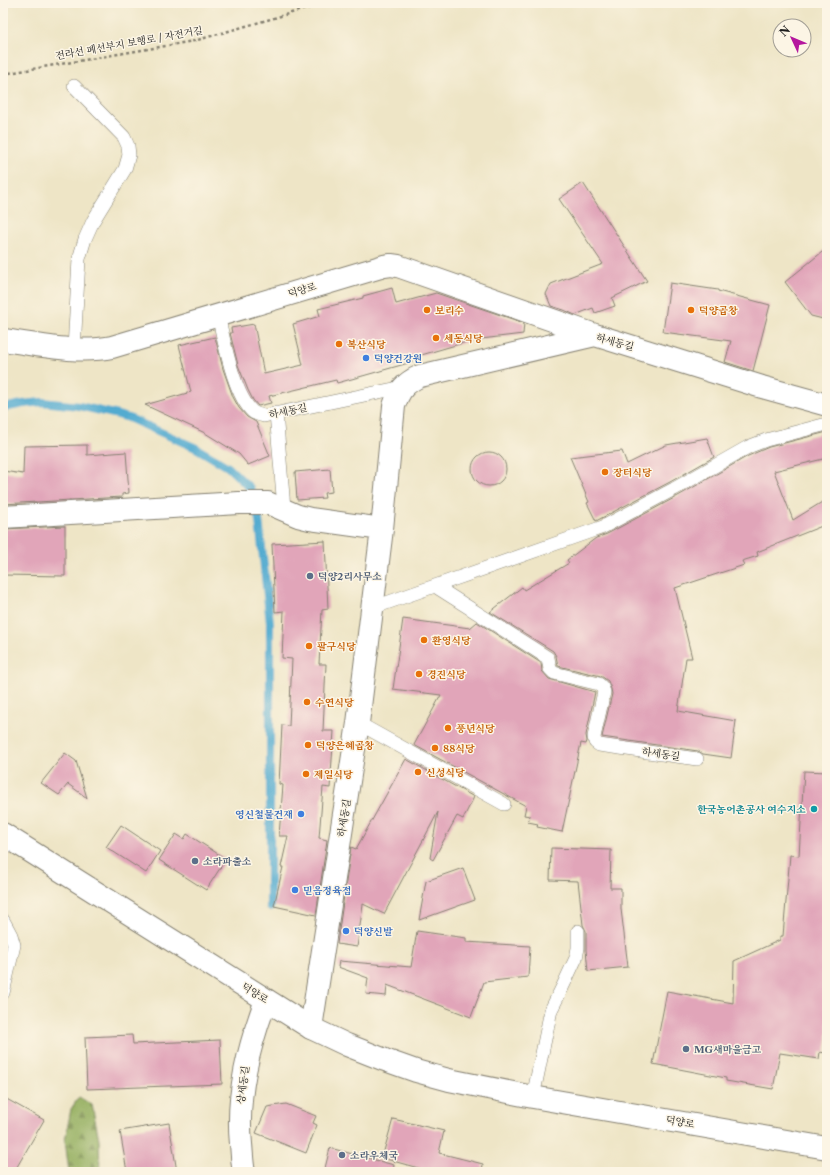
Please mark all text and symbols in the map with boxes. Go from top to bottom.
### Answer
north arrow [772,18,812,58]
text: N [776,22,793,39]
street label: 전라선 폐선부지 보행로 / 자전거길 [54,24,204,62]
street label: 덕양로 [286,279,318,300]
place label: 보리수 [435,304,464,317]
place label: 덕양곱창 [699,304,738,317]
marker: 보리수 [422,305,432,315]
marker: 덕양곱창 [686,305,696,315]
street label: 하세동길 [595,331,635,353]
place label: 세동식당 [444,332,483,345]
marker: 세동식당 [431,333,441,343]
place label: 복산식당 [347,338,386,351]
marker: 복산식당 [334,339,344,349]
place label: 덕양건강원 [374,352,422,365]
marker: 덕양건강원 [361,353,371,363]
street label: 하세동길 [268,401,308,421]
place label: 장터식당 [613,466,652,479]
marker: 장터식당 [600,467,610,477]
place label: 덕양2리사무소 [318,570,382,583]
marker: 덕양2리사무소 [305,571,315,581]
place label: 환영식당 [431,634,471,647]
marker: 환영식당 [419,635,429,645]
place label: 팔구식당 [317,640,356,653]
marker: 팔구식당 [304,641,314,651]
place label: 경진식당 [427,668,466,681]
marker: 경진식당 [414,669,424,679]
place label: 수연식당 [314,696,354,709]
marker: 수연식당 [302,697,312,707]
place label: 풍년식당 [456,722,495,735]
marker: 풍년식당 [443,723,453,733]
place label: 덕양은혜곱창 [316,739,374,752]
marker: 덕양은혜곱창 [303,740,313,750]
place label: 88식당 [443,742,475,755]
marker: 88식당 [430,743,440,753]
street label: 하세동길 [641,745,681,763]
place label: 신성식당 [426,766,465,779]
marker: 신성식당 [413,767,423,777]
place label: 제일식당 [314,768,353,781]
marker: 제일식당 [301,769,311,779]
street label: 하세동길 [335,798,353,838]
place label: 한국농어촌공사 여수지소 [697,803,806,816]
marker: 한국농어촌공사 여수지소 [809,804,819,814]
place label: 영신철물건재 [235,808,293,821]
marker: 영신철물건재 [296,809,306,819]
place label: 소라파출소 [202,855,252,868]
marker: 소라파출소 [190,856,200,866]
place label: 믿음정육점 [303,884,351,897]
marker: 믿음정육점 [290,885,300,895]
place label: 덕양신발 [354,925,393,938]
marker: 덕양신발 [341,926,351,936]
street label: 덕양로 [239,980,271,1006]
place label: MG새마을금고 [694,1043,762,1056]
marker: MG새마을금고 [681,1044,691,1054]
street label: 상세동길 [234,1065,252,1105]
street label: 덕양로 [665,1113,696,1131]
place label: 소라우체국 [349,1149,399,1162]
marker: 소라우체국 [337,1150,347,1160]

